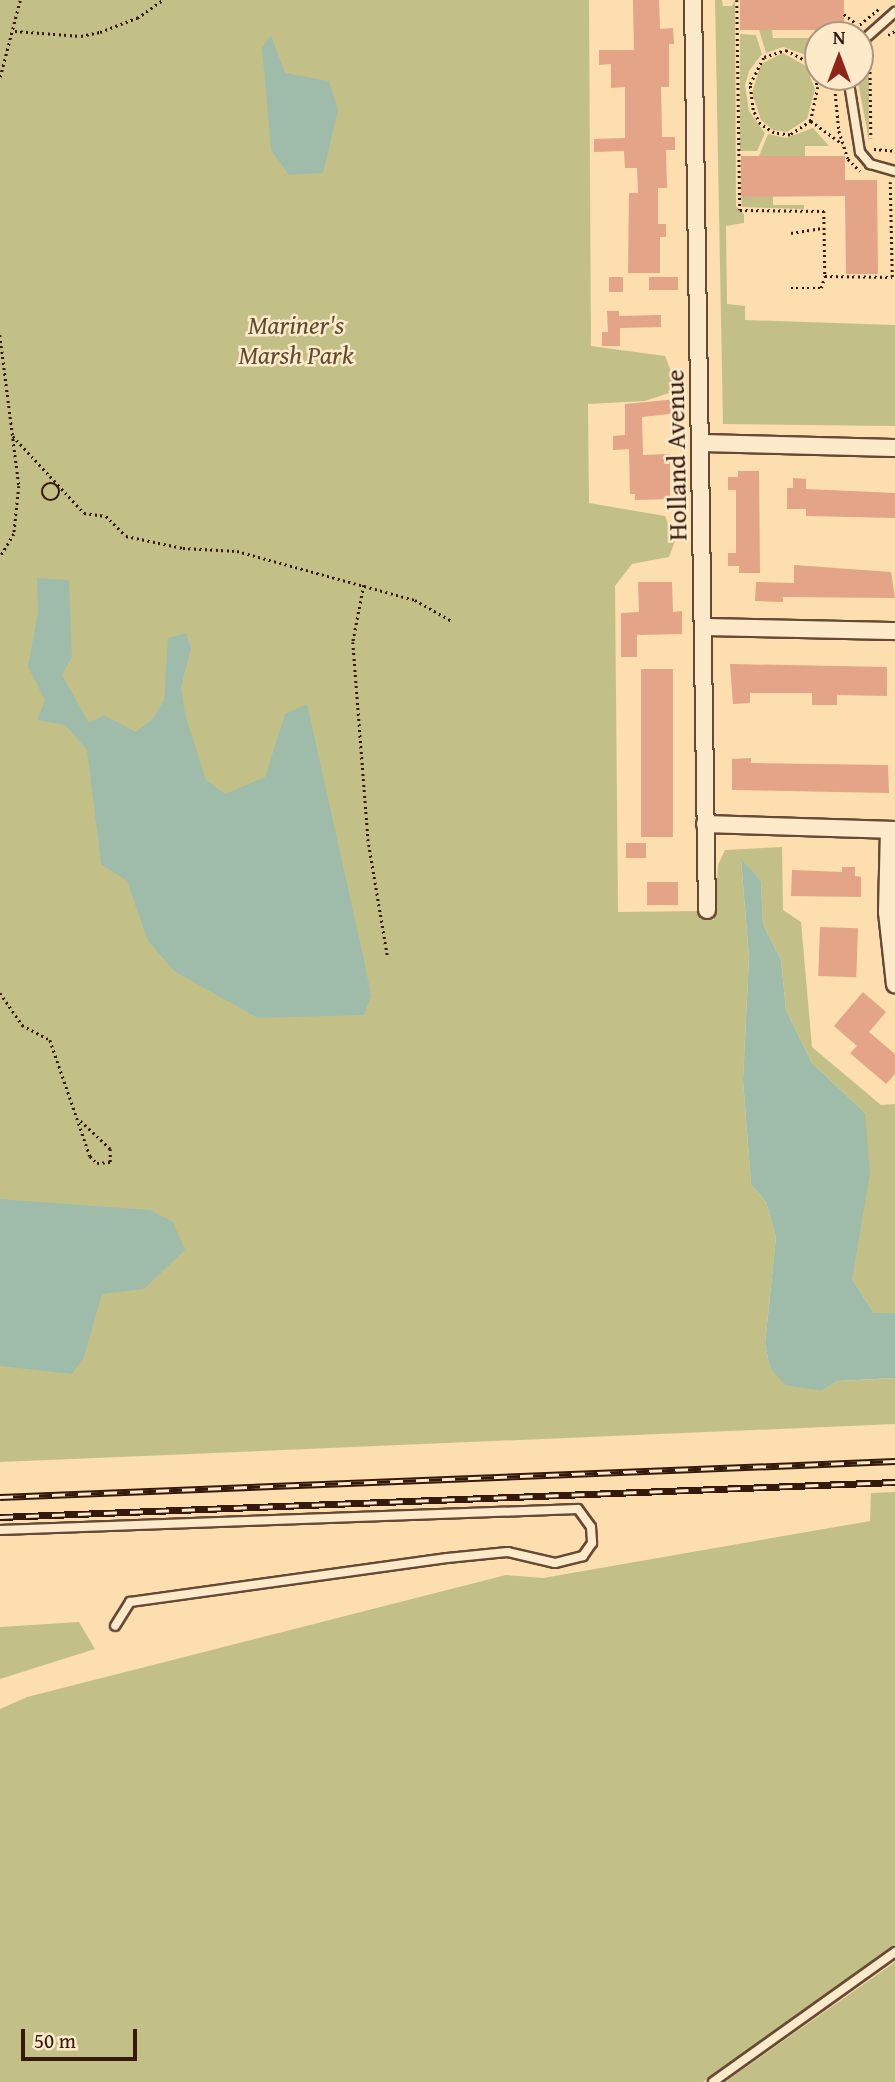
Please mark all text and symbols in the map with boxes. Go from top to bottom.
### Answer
north arrow [804,21,874,91]
text: N [833,23,845,51]
park label: Mariner's Marsh Park [238,309,354,370]
street label: Holland Avenue [659,369,693,541]
scale bar [24,2016,140,2060]
text: 50 m [34,2025,76,2056]

